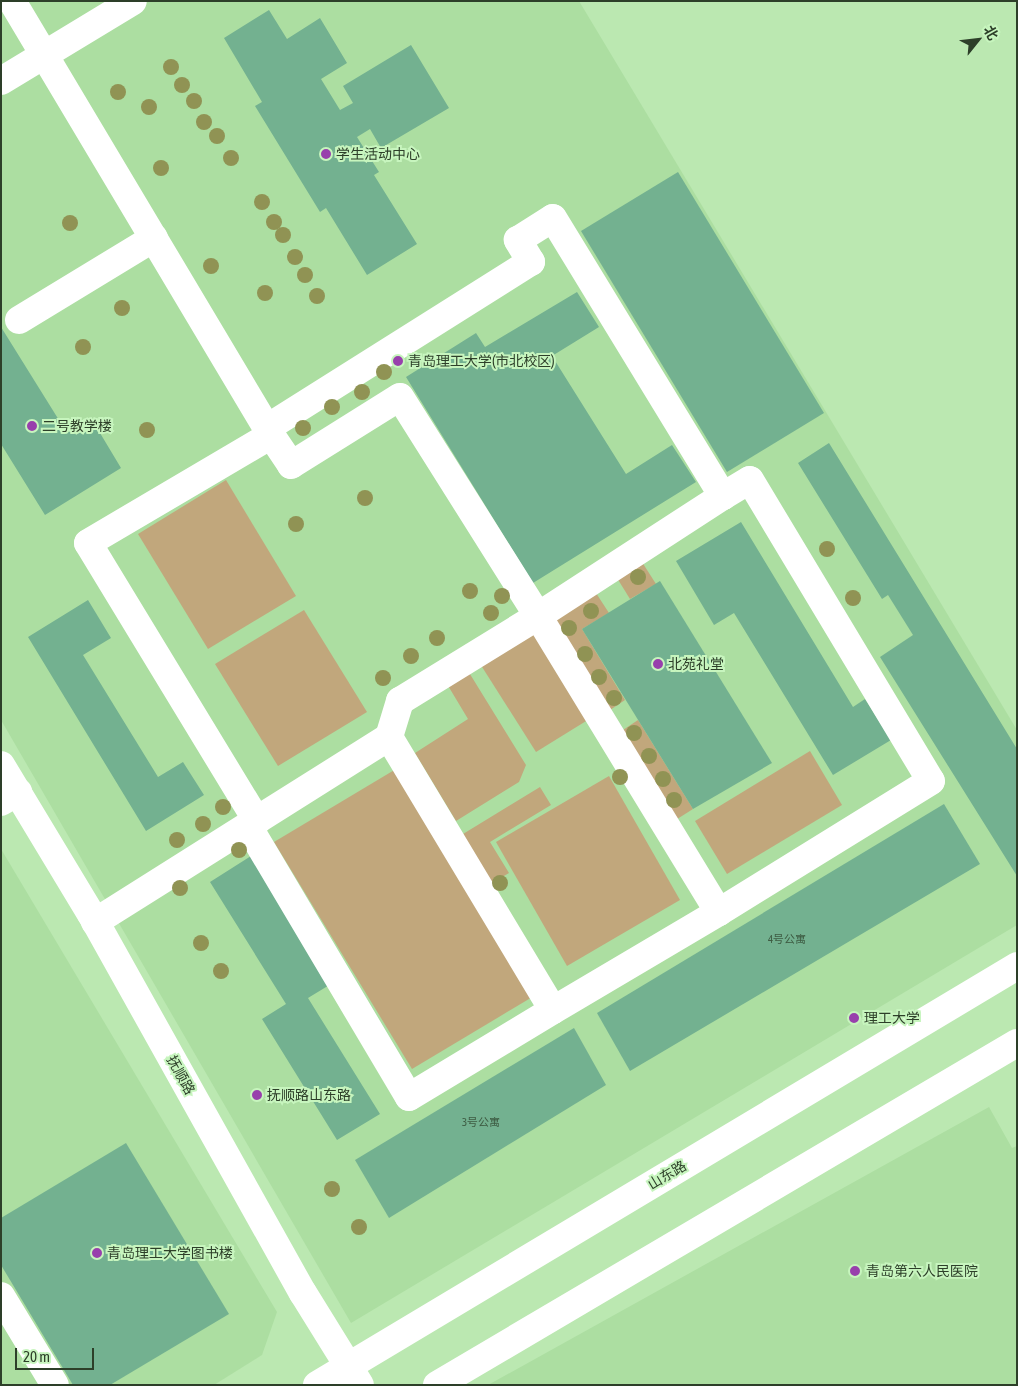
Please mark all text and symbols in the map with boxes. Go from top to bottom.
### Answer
north arrow [953,15,1003,65]
text: 北 [981,23,1002,43]
place label: 学生活动中心 [336,146,420,162]
marker: 学生活动中心 [320,148,332,160]
place label: 青岛理工大学(市北校区) [408,353,555,369]
marker: 青岛理工大学(市北校区) [392,355,404,367]
place label: 二号教学楼 [42,418,112,434]
marker: 二号教学楼 [26,420,38,432]
place label: 北苑礼堂 [668,656,724,672]
marker: 北苑礼堂 [652,658,664,670]
house number: 4号公寓 [768,932,806,946]
place label: 理工大学 [864,1010,920,1026]
marker: 理工大学 [848,1012,860,1024]
street label: 抚顺路 [163,1053,199,1097]
place label: 抚顺路山东路 [267,1087,351,1103]
marker: 抚顺路山东路 [251,1089,263,1101]
house number: 3号公寓 [462,1115,500,1129]
street label: 山东路 [645,1157,689,1193]
place label: 青岛理工大学图书楼 [107,1245,233,1261]
marker: 青岛理工大学图书楼 [91,1247,103,1259]
place label: 青岛第六人民医院 [866,1263,978,1279]
marker: 青岛第六人民医院 [848,1264,862,1278]
scale bar [18,1338,96,1370]
text: 20 m [23,1348,50,1365]

